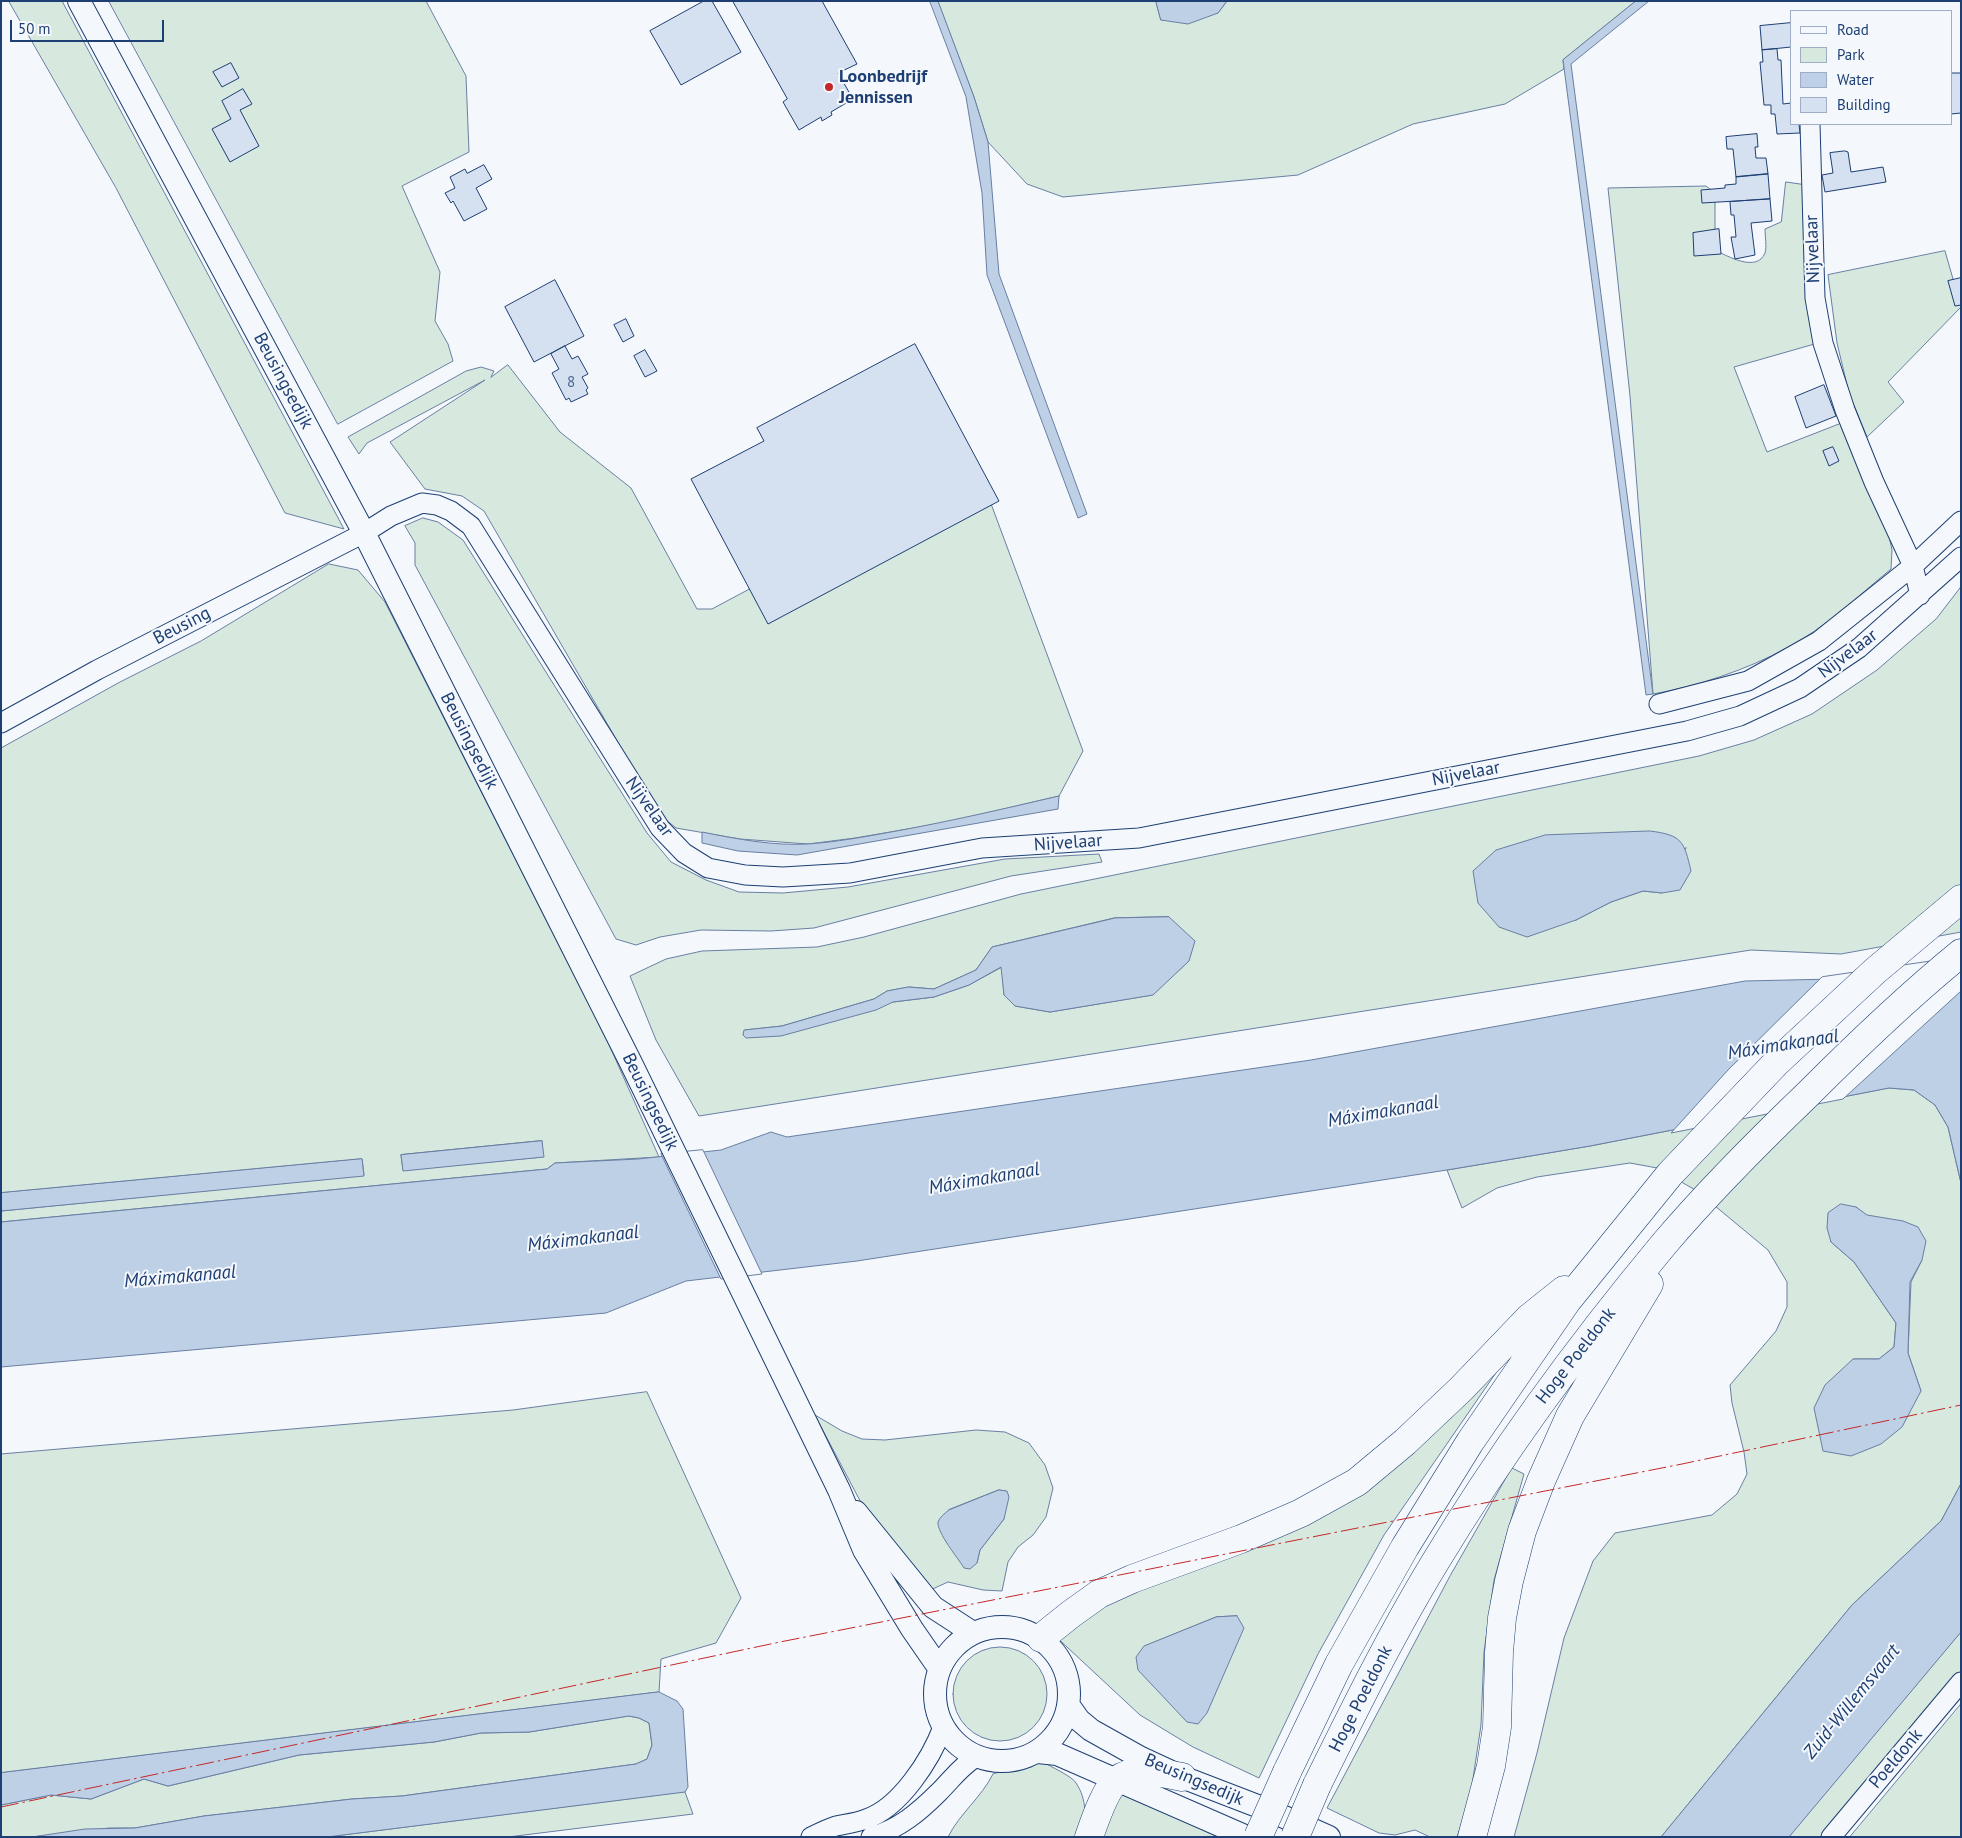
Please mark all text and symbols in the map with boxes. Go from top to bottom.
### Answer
scale bar [12,10,166,42]
legend [1790,10,1952,125]
text: 50 m [18,19,51,38]
text: Road [1837,20,1869,39]
text: Park [1837,45,1865,64]
place label: Loonbedrijf Jennissen [839,66,927,108]
text: Water [1837,70,1874,89]
marker: Loonbedrijf Jennissen [823,81,835,93]
text: Building [1837,95,1891,114]
street label: Nijvelaar [1801,214,1825,284]
street label: Beusingsedijk [249,329,317,433]
house number: 8 [567,374,575,392]
street label: Beusing [150,602,214,650]
street label: Nijvelaar [1814,625,1882,683]
street label: Beusingsedijk [435,689,503,793]
street label: Nijvelaar [1430,757,1502,791]
street label: Nijvelaar [620,773,678,841]
street label: Nijvelaar [1033,830,1103,856]
water label: Máximakanaal [1726,1025,1840,1065]
street label: Beusingsedijk [617,1050,683,1154]
water label: Máximakanaal [1326,1091,1440,1133]
water label: Máximakanaal [927,1158,1041,1200]
water label: Máximakanaal [526,1221,640,1257]
water label: Máximakanaal [123,1261,237,1293]
street label: Hoge Poeldonk [1532,1303,1620,1409]
water label: Zuid-Willemsvaart [1799,1640,1905,1764]
street label: Hoge Poeldonk [1325,1642,1397,1756]
street label: Poeldonk [1865,1725,1927,1793]
street label: Beusingsedijk [1141,1749,1247,1811]

